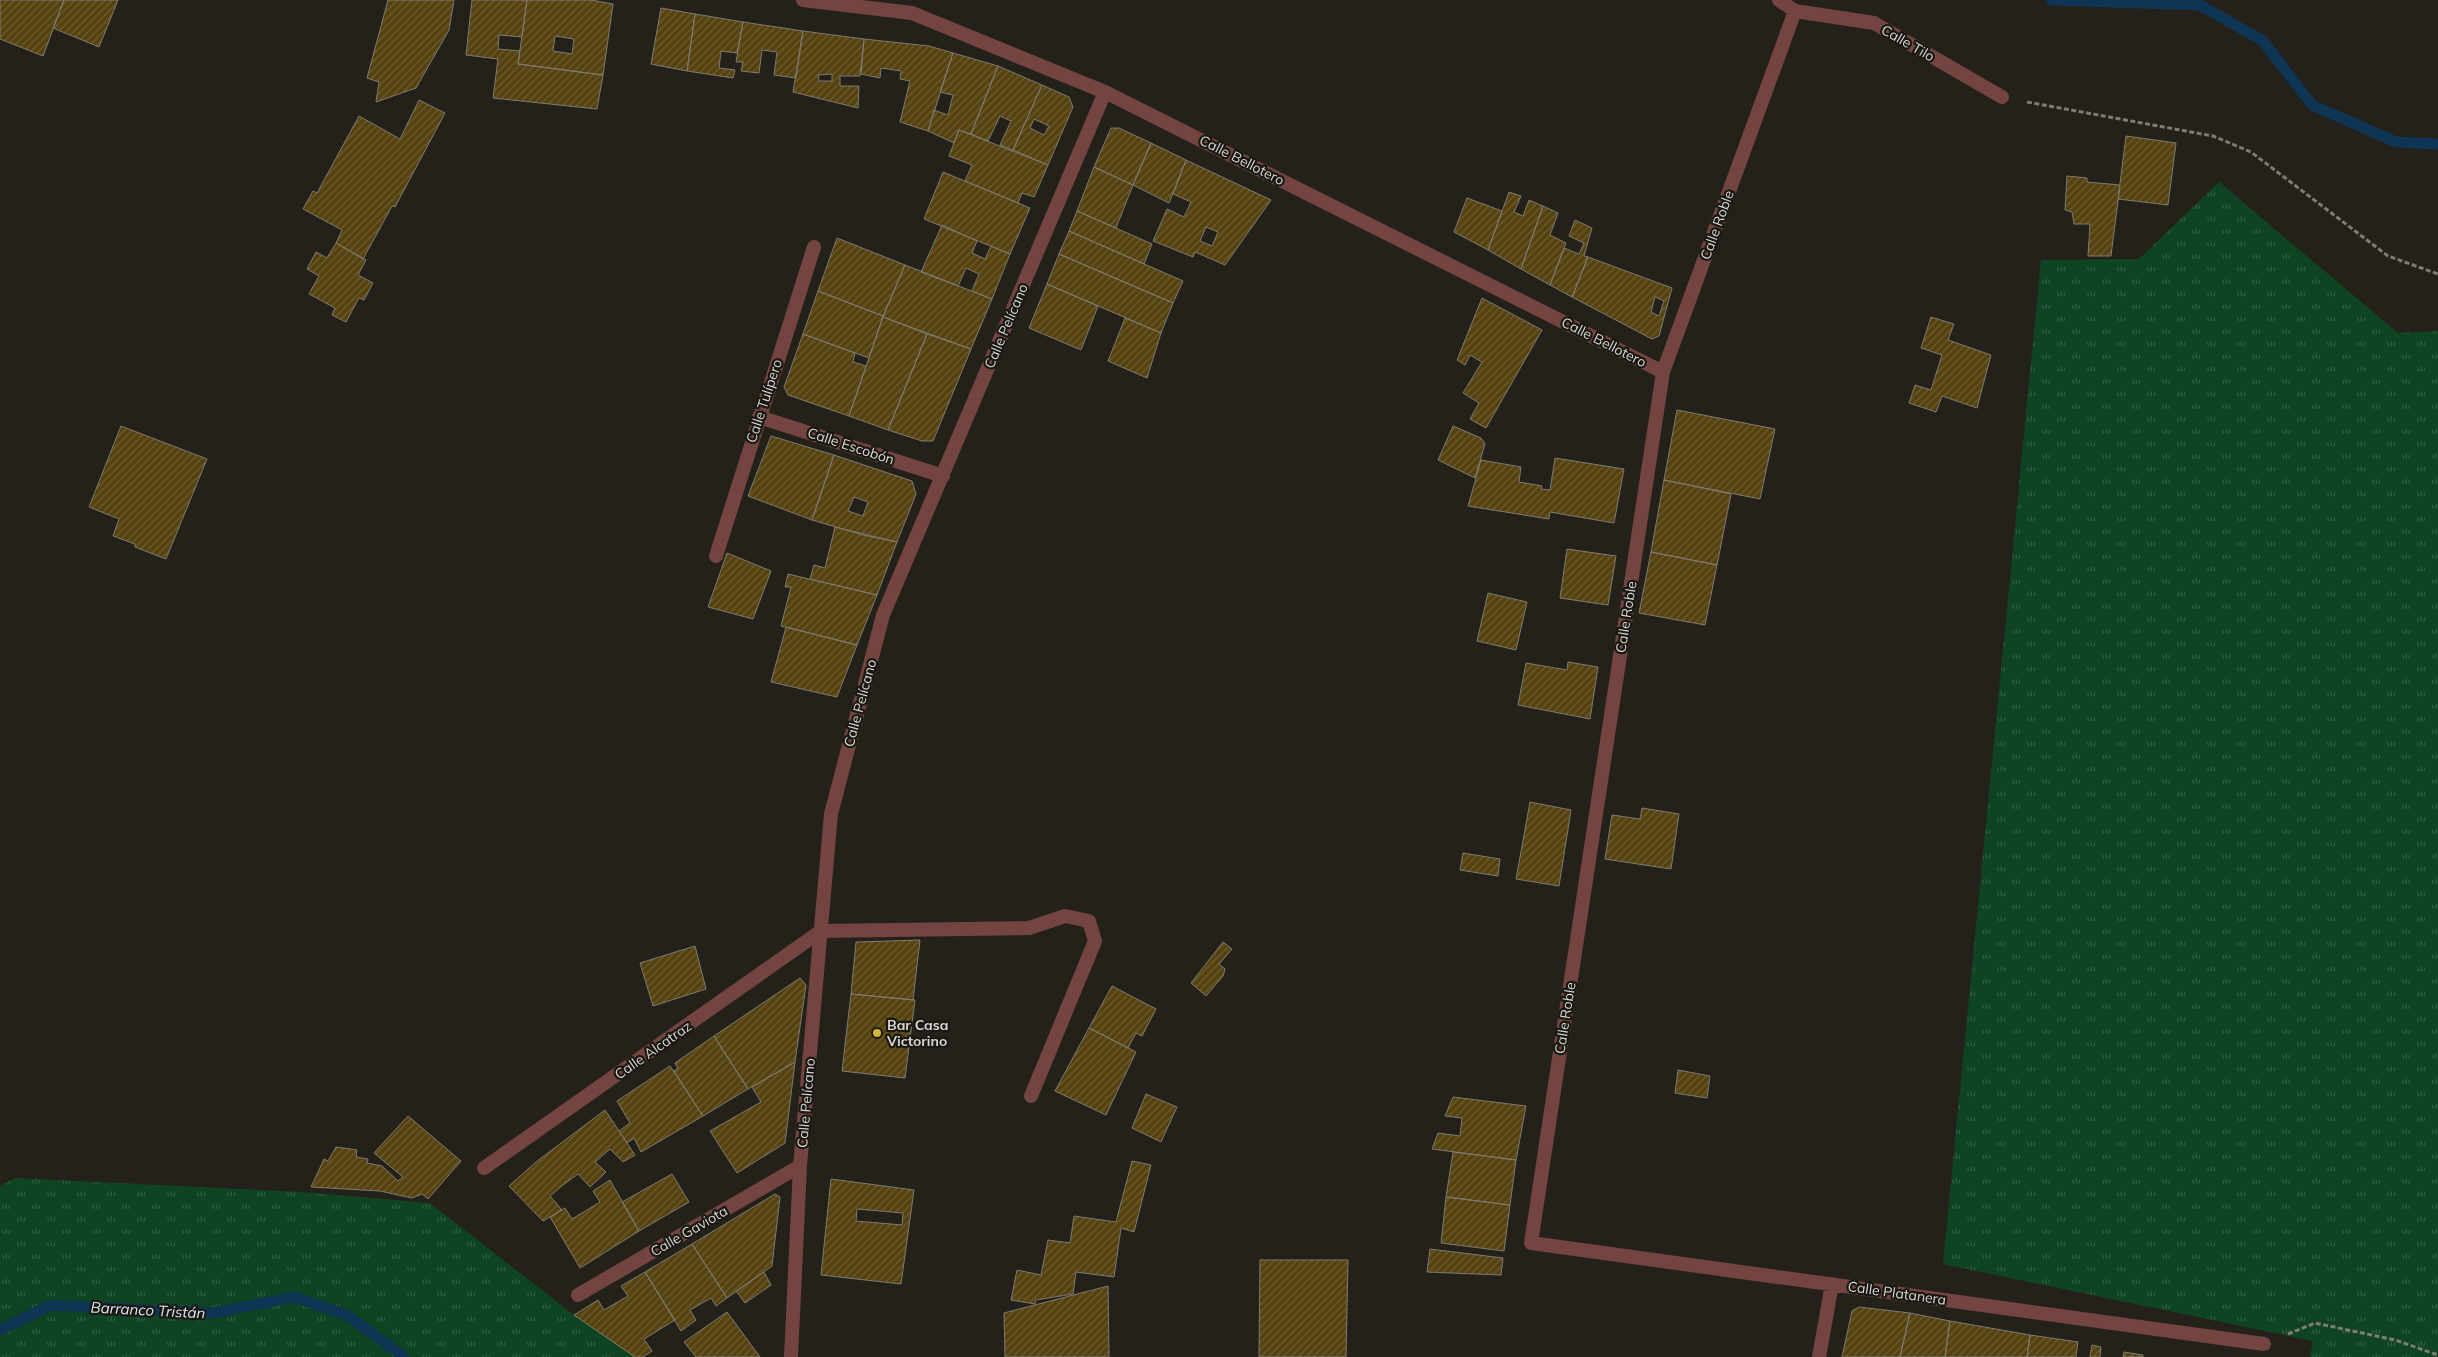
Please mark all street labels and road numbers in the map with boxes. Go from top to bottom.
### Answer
street label: Calle Tilo [1878,21,1938,65]
street label: Calle Bellotero [1197,131,1287,189]
street label: Calle Roble [1696,188,1738,262]
street label: Calle Pelícano [980,281,1032,371]
street label: Calle Bellotero [1559,313,1649,371]
street label: Calle Tulípero [742,357,786,445]
street label: Calle Escobón [805,424,897,468]
street label: Calle Roble [1611,580,1641,654]
street label: Calle Pelícano [840,657,880,749]
street label: Calle Roble [1550,981,1580,1055]
street label: Calle Alcatraz [611,1017,695,1083]
street label: Calle Pelícano [793,1057,819,1149]
street label: Calle Gaviota [647,1202,731,1260]
street label: Calle Platanera [1847,1277,1947,1309]

